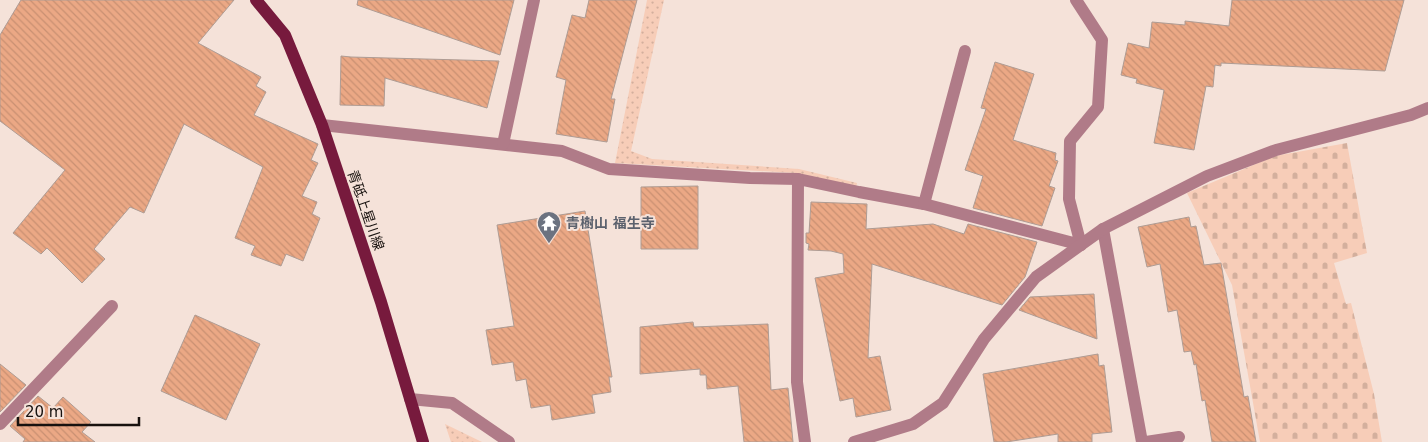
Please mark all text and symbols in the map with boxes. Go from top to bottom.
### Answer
street label: 青砥上星川線 [345,168,387,252]
temple icon: 青樹山 福生寺 [536,210,562,244]
place label: 青樹山 福生寺 [566,215,655,231]
scale bar [18,394,139,426]
text: 20 m [25,403,63,421]

